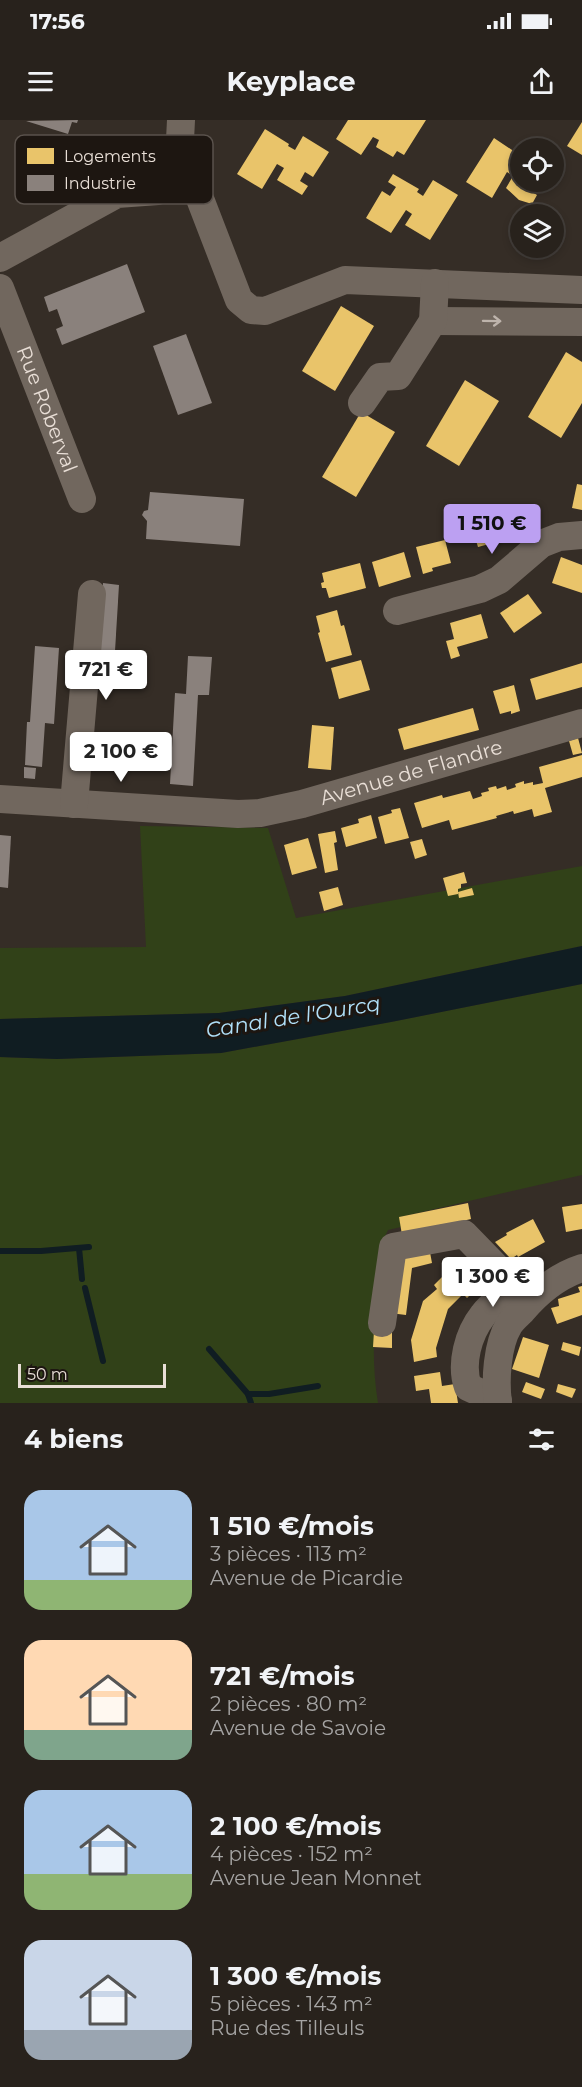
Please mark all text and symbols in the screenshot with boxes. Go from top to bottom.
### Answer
text: 17:56 [30,8,85,35]
icon: menu [24,65,57,98]
text: Keyplace [227,65,355,98]
icon: share [525,65,558,98]
legend [15,135,213,204]
map controls [510,138,564,258]
button: locate [510,138,564,192]
text: Logements [64,147,156,166]
text: Industrie [64,174,136,193]
button: layers [510,204,564,258]
one-way arrow [481,315,501,327]
street label: Rue Roberval [12,342,83,476]
pin: 1 510 € [437,504,547,555]
text: 1 510 € [458,511,526,535]
pin: 721 € [64,650,148,701]
text: 721 € [79,657,133,681]
pin: 2 100 € [66,732,176,783]
street label: Avenue de Flandre [317,735,505,810]
text: 2 100 € [84,739,158,763]
water label: Canal de l'Ourcq [204,990,382,1043]
pin: 1 300 € [438,1257,548,1308]
text: 1 300 € [456,1264,530,1288]
scale bar [18,1361,166,1388]
text: 50 m [27,1365,68,1384]
text: 4 biens [24,1423,123,1455]
icon: filters [525,1423,558,1456]
text: 1 510 €/mois [210,1510,374,1542]
icon: home [72,1514,144,1586]
text: 3 pièces · 113 m² [210,1542,367,1566]
text: Avenue de Picardie [210,1566,403,1590]
text: 721 €/mois [210,1660,355,1692]
icon: home [72,1664,144,1736]
text: 2 pièces · 80 m² [210,1692,367,1716]
text: Avenue de Savoie [210,1716,386,1740]
text: 2 100 €/mois [210,1810,381,1842]
icon: home [72,1814,144,1886]
text: 4 pièces · 152 m² [210,1842,373,1866]
text: Avenue Jean Monnet [210,1866,422,1890]
text: 1 300 €/mois [210,1960,381,1992]
icon: home [72,1964,144,2036]
text: 5 pièces · 143 m² [210,1992,373,2016]
text: Rue des Tilleuls [210,2016,364,2040]

